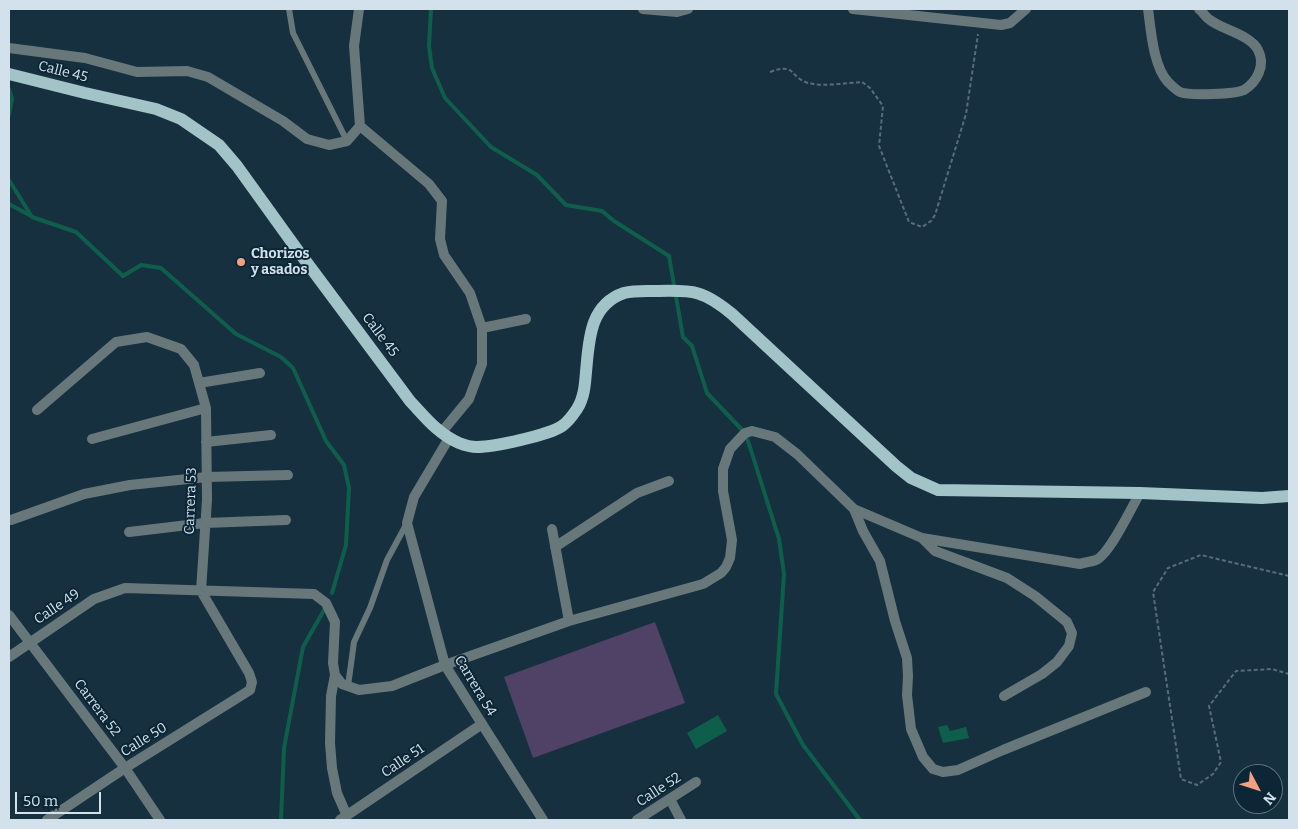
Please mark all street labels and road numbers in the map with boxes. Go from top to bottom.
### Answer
street label: Calle 45 [36,58,90,86]
street label: Calle 45 [358,310,402,360]
street label: Carrera 53 [181,467,201,535]
street label: Calle 49 [31,586,83,628]
street label: Carrera 54 [450,653,500,719]
street label: Carrera 52 [70,676,124,740]
street label: Calle 50 [118,719,170,761]
street label: Calle 51 [378,741,428,781]
street label: Calle 52 [634,769,684,811]

